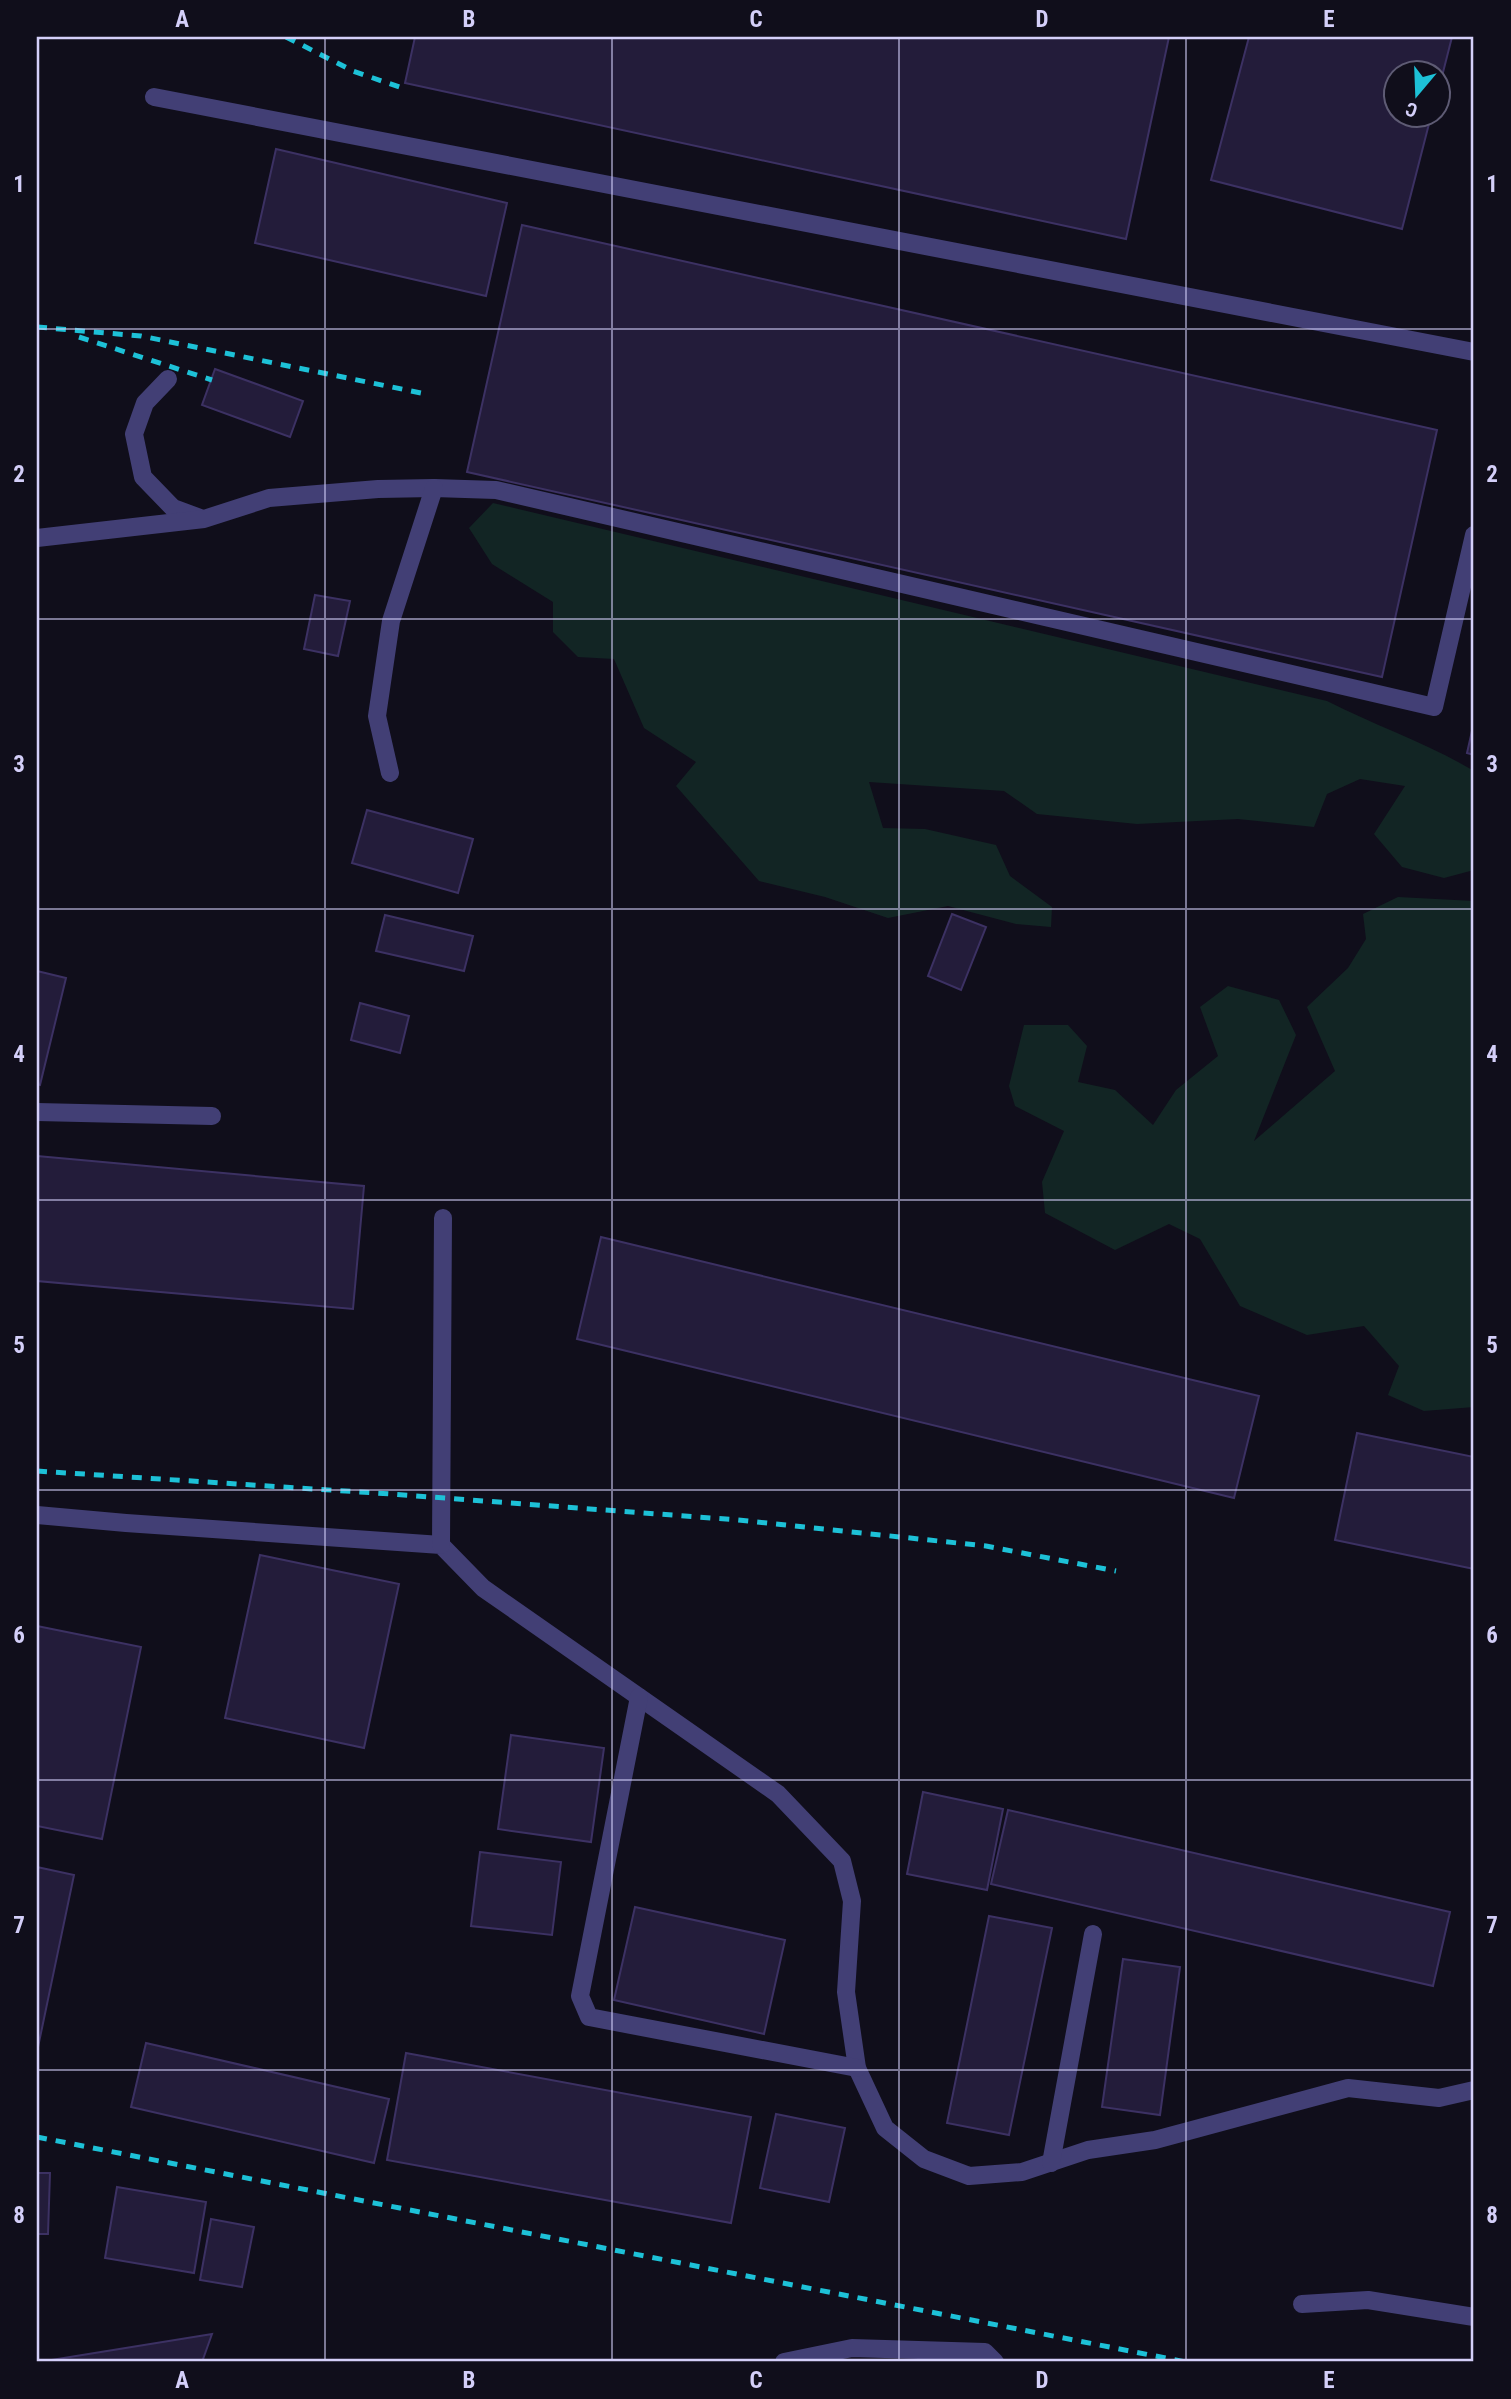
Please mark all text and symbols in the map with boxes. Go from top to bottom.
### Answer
text: A [175,6,189,33]
text: B [463,6,475,33]
text: C [749,6,763,33]
text: D [1036,6,1049,33]
text: E [1323,6,1335,33]
north arrow [1382,60,1452,130]
text: С [1403,97,1420,122]
text: 1 [13,171,25,198]
text: 1 [1486,171,1498,198]
text: 2 [13,461,25,488]
text: 2 [1486,461,1498,488]
text: 3 [13,751,25,778]
text: 3 [1486,751,1498,778]
text: 4 [13,1041,25,1068]
text: 4 [1486,1041,1498,1068]
text: 5 [13,1332,25,1359]
text: 5 [1486,1332,1498,1359]
text: 6 [13,1622,25,1649]
text: 6 [1486,1622,1498,1649]
text: 7 [13,1912,25,1939]
text: 7 [1486,1912,1498,1939]
text: 8 [13,2202,25,2229]
text: 8 [1486,2202,1498,2229]
text: A [175,2367,189,2394]
text: B [463,2367,475,2394]
text: C [749,2367,763,2394]
text: D [1036,2367,1049,2394]
text: E [1323,2367,1335,2394]

